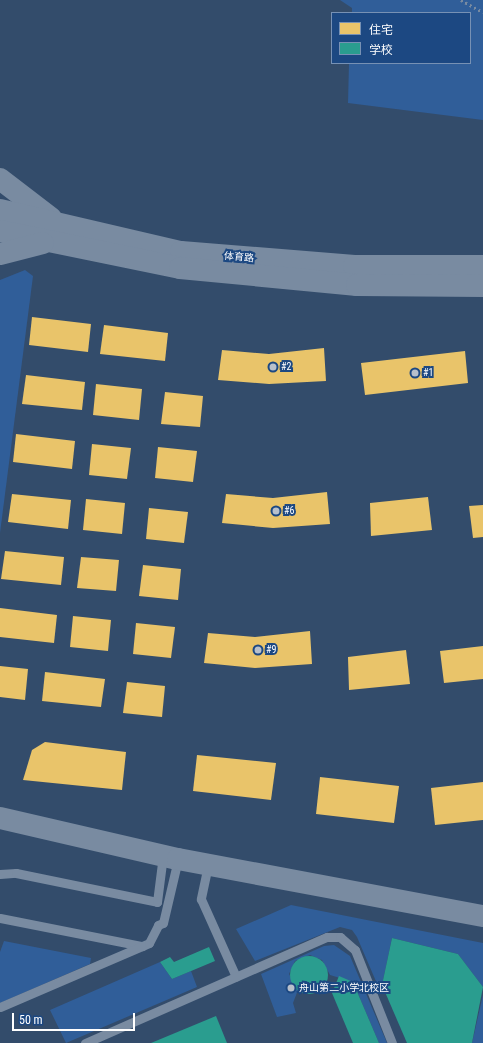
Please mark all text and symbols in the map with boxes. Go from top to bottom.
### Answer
legend [331,12,471,64]
text: 住宅 [369,23,393,37]
text: 学校 [369,43,393,57]
street label: 体育路 [224,250,254,264]
place label: #2 [281,361,291,373]
marker: #2 [268,362,278,372]
place label: #1 [423,367,433,379]
marker: #1 [410,368,420,378]
place label: #6 [284,505,294,517]
marker: #6 [271,506,281,516]
place label: #9 [266,644,276,656]
marker: #9 [253,645,263,655]
place label: 舟山第二小学北校区 [299,982,389,994]
marker: 舟山第二小学北校区 [286,983,296,993]
scale bar [14,1005,137,1031]
text: 50 m [19,1013,43,1027]

